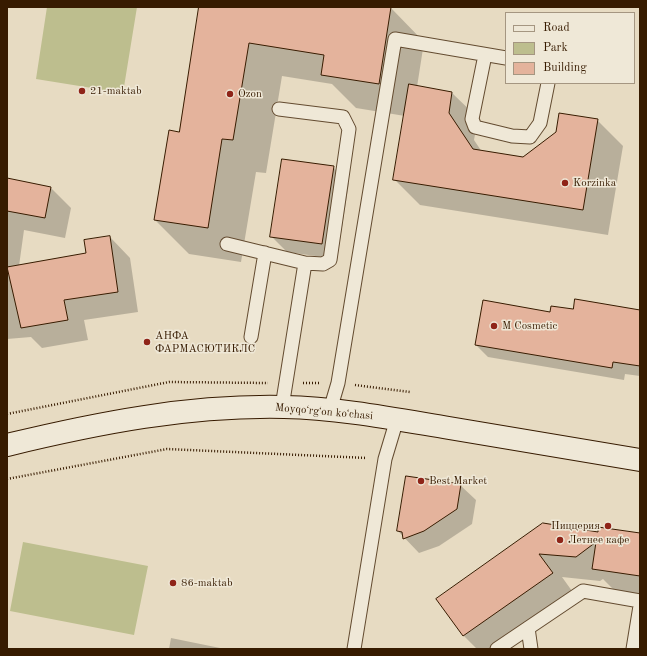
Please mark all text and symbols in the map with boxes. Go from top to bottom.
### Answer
legend [505,12,635,84]
text: Road [543,22,570,34]
text: Park [543,42,568,54]
text: Building [543,62,587,74]
place label: 21-maktab [90,84,142,98]
marker: 21-maktab [77,86,87,96]
place label: Ozon [238,87,262,101]
marker: Ozon [225,89,235,99]
place label: Korzinka [573,176,616,190]
marker: Korzinka [560,178,570,188]
place label: M Cosmetic [502,319,557,333]
marker: M Cosmetic [489,321,499,331]
place label: АНФА ФАРМАСЮТИКЛС [155,329,255,355]
marker: АНФА ФАРМАСЮТИКЛС [142,337,152,347]
street label: Moyqoʻrgʻon koʻchasi [275,401,373,423]
place label: Best Market [429,474,487,488]
marker: Best Market [416,476,426,486]
place label: Пиццерия [551,519,600,533]
marker: Пиццерия [603,521,613,531]
place label: Летнее кафе [568,533,629,547]
marker: Летнее кафе [555,535,565,545]
place label: 86-maktab [181,576,233,590]
marker: 86-maktab [168,578,178,588]

